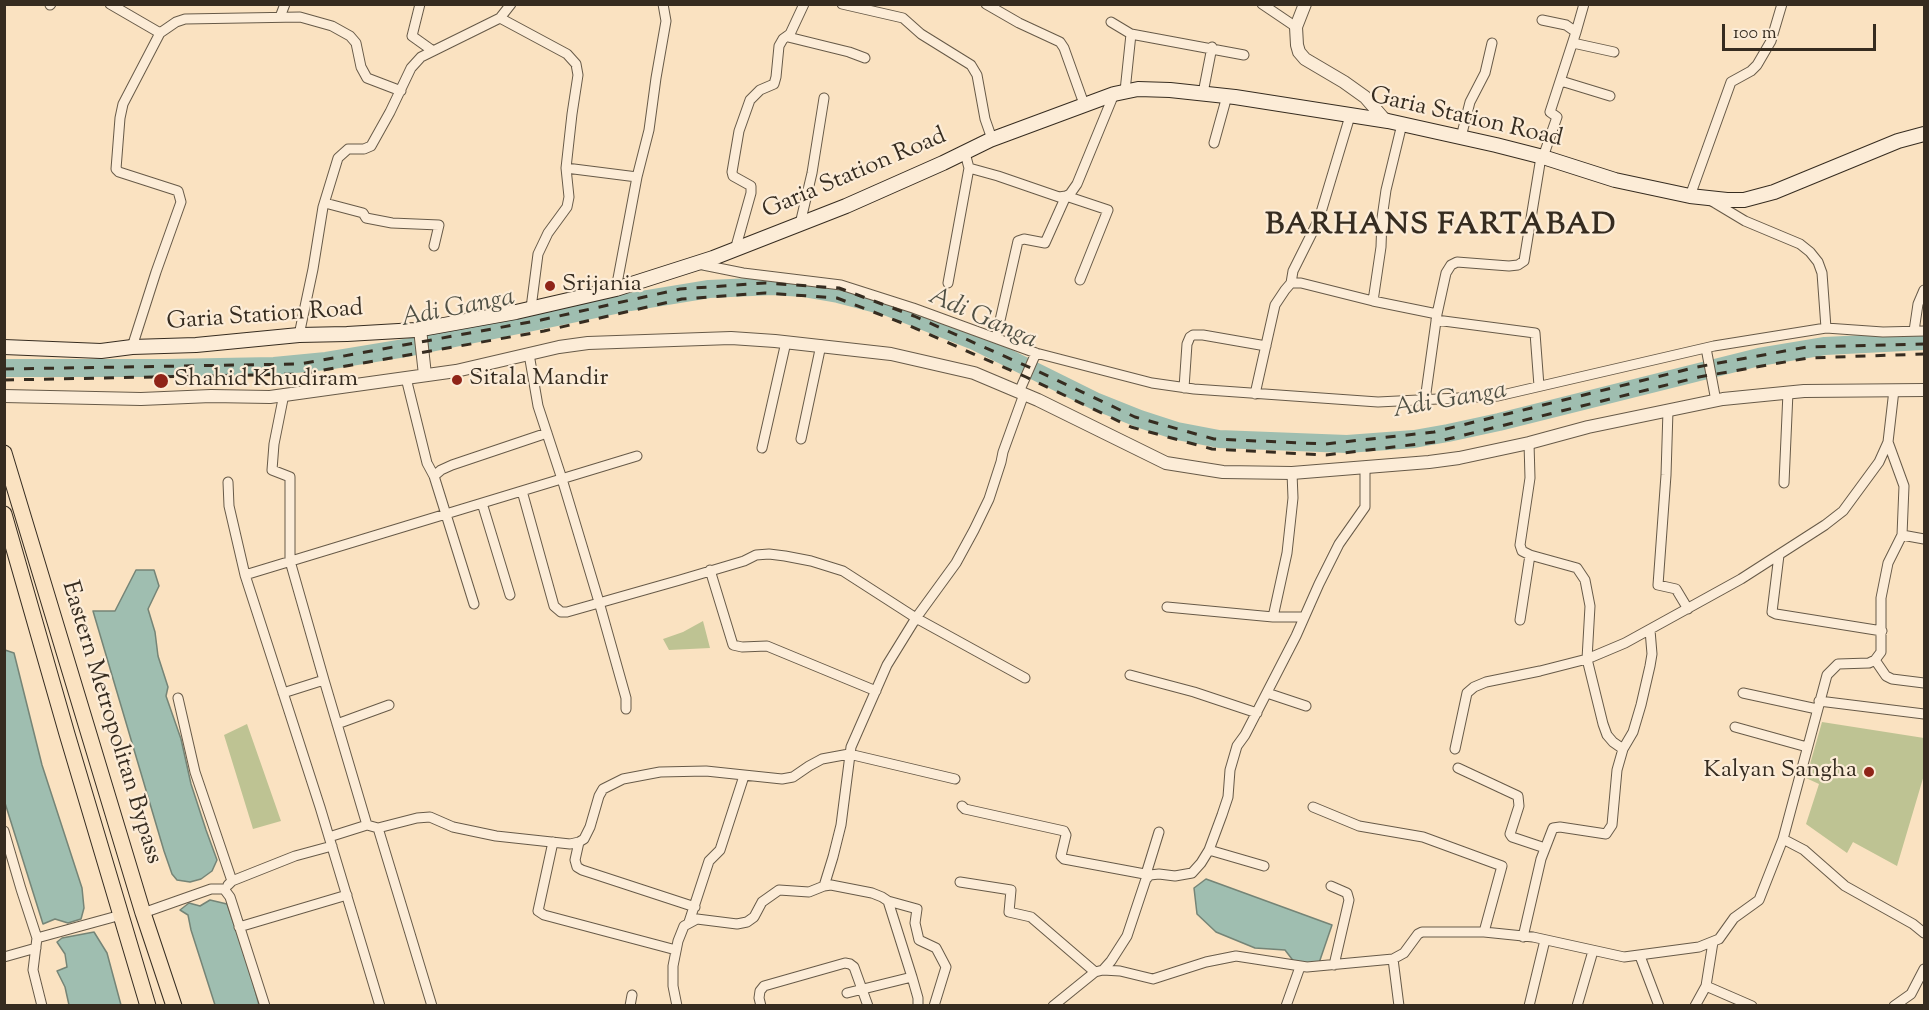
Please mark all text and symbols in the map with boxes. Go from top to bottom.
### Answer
scale bar [1725,12,1880,50]
text: 100 m [1733,21,1777,47]
street label: Garia Station Road [1367,83,1565,155]
street label: Garia Station Road [759,123,951,227]
district label: BARHANS FARTABAD [1265,210,1617,246]
place label: Srijania [562,272,642,300]
marker: Srijania [543,279,557,293]
water label: Adi Ganga [923,282,1041,358]
water label: Adi Ganga [398,284,518,336]
street label: Garia Station Road [166,296,364,338]
place label: Sitala Mandir [469,366,608,394]
place label: Shahid Khudiram [174,367,358,395]
marker: Shahid Khudiram [152,372,170,390]
marker: Sitala Mandir [450,373,464,387]
water label: Adi Ganga [1390,377,1510,427]
street label: Eastern Metropolitan Bypass [53,578,167,868]
place label: Kalyan Sangha [1704,758,1857,786]
marker: Kalyan Sangha [1862,765,1876,779]

